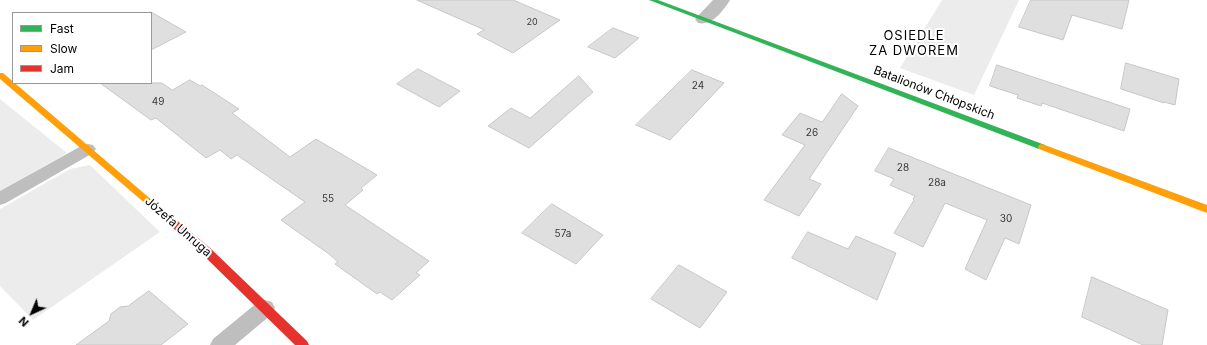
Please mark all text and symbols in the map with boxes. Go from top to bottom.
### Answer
legend [12,12,152,84]
house number: 20 [526,17,538,27]
text: Fast [50,21,74,36]
district label: OSIEDLE ZA DWOREM [869,28,959,59]
text: Slow [50,41,77,56]
text: Jam [50,61,74,76]
street label: Batalionów Chłopskich [871,63,997,123]
house number: 24 [692,80,704,92]
house number: 49 [152,96,164,108]
house number: 26 [806,127,818,139]
house number: 28 [897,162,909,174]
house number: 28a [928,177,946,189]
house number: 55 [322,193,334,205]
street label: Józefa Unruga [142,194,214,260]
house number: 30 [1000,213,1012,225]
house number: 57a [555,228,571,240]
north arrow [12,293,52,333]
text: N [16,314,32,330]

